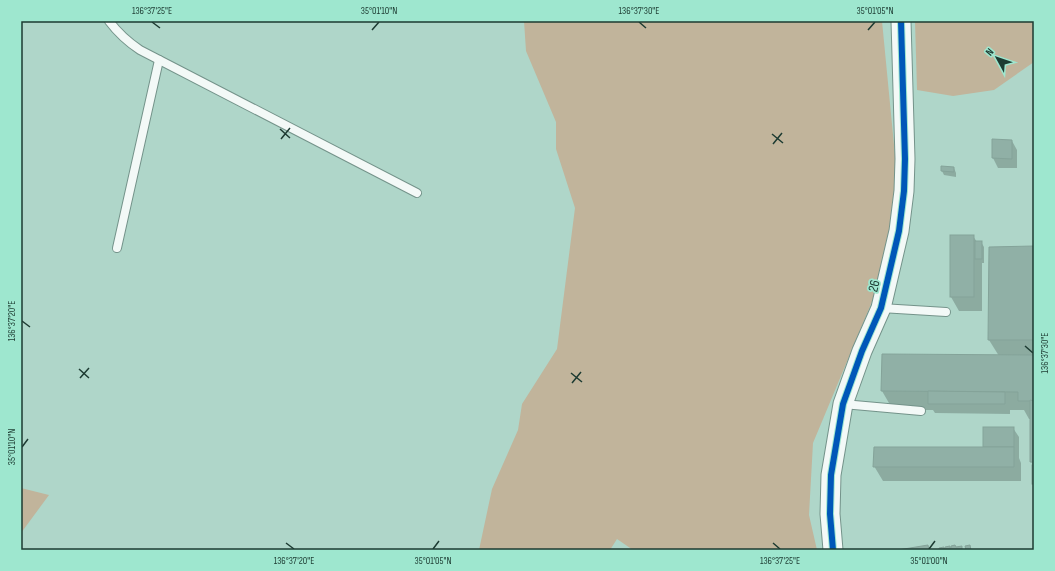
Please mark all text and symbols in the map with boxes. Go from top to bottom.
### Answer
text: 136°37'25"E [132,5,172,17]
text: 35°01'10"N [361,5,397,17]
text: 136°37'30"E [619,5,659,17]
text: 35°01'05"N [857,5,894,17]
north arrow [977,38,1017,78]
text: N [983,45,997,58]
street label: 26 [864,278,884,294]
text: 136°37'20"E [6,301,18,341]
text: 136°37'30"E [1039,333,1051,373]
text: 35°01'10"N [6,429,18,465]
text: 136°37'20"E [274,555,314,567]
text: 35°01'05"N [415,555,452,567]
text: 136°37'25"E [760,555,800,567]
text: 35°01'00"N [910,555,948,567]

